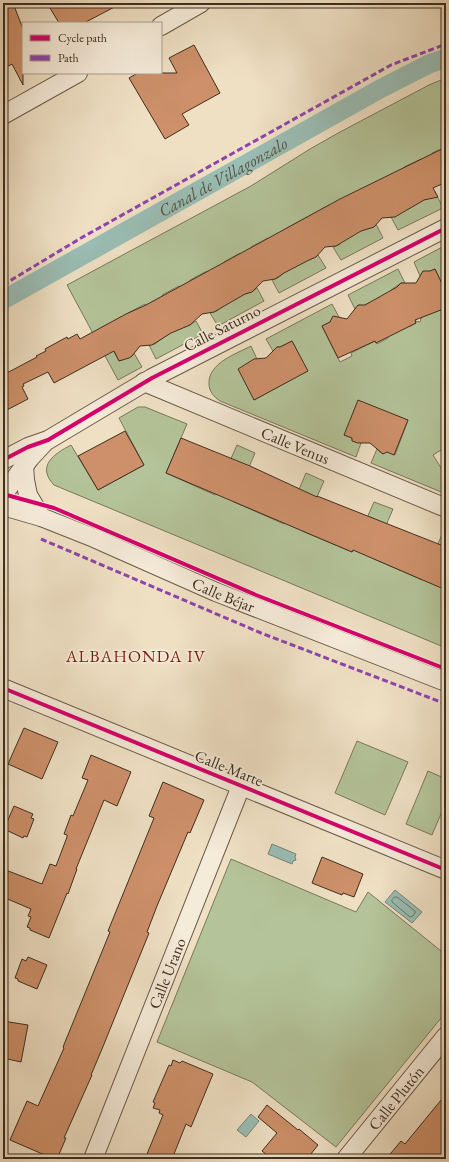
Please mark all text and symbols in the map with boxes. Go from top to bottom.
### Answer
legend [22,22,162,74]
text: Cycle path [58,30,107,46]
text: Path [58,50,79,66]
water label: Canal de Villagonzalo [155,132,292,222]
street label: Calle Saturno [180,300,264,356]
street label: Calle Venus [258,422,333,469]
street label: Calle Béjar [189,572,259,617]
district label: ALBAHONDA IV [65,645,206,667]
street label: Calle Marte [192,745,266,791]
street label: Calle Urano [143,934,190,1012]
street label: Calle Plutón [363,1061,429,1134]

